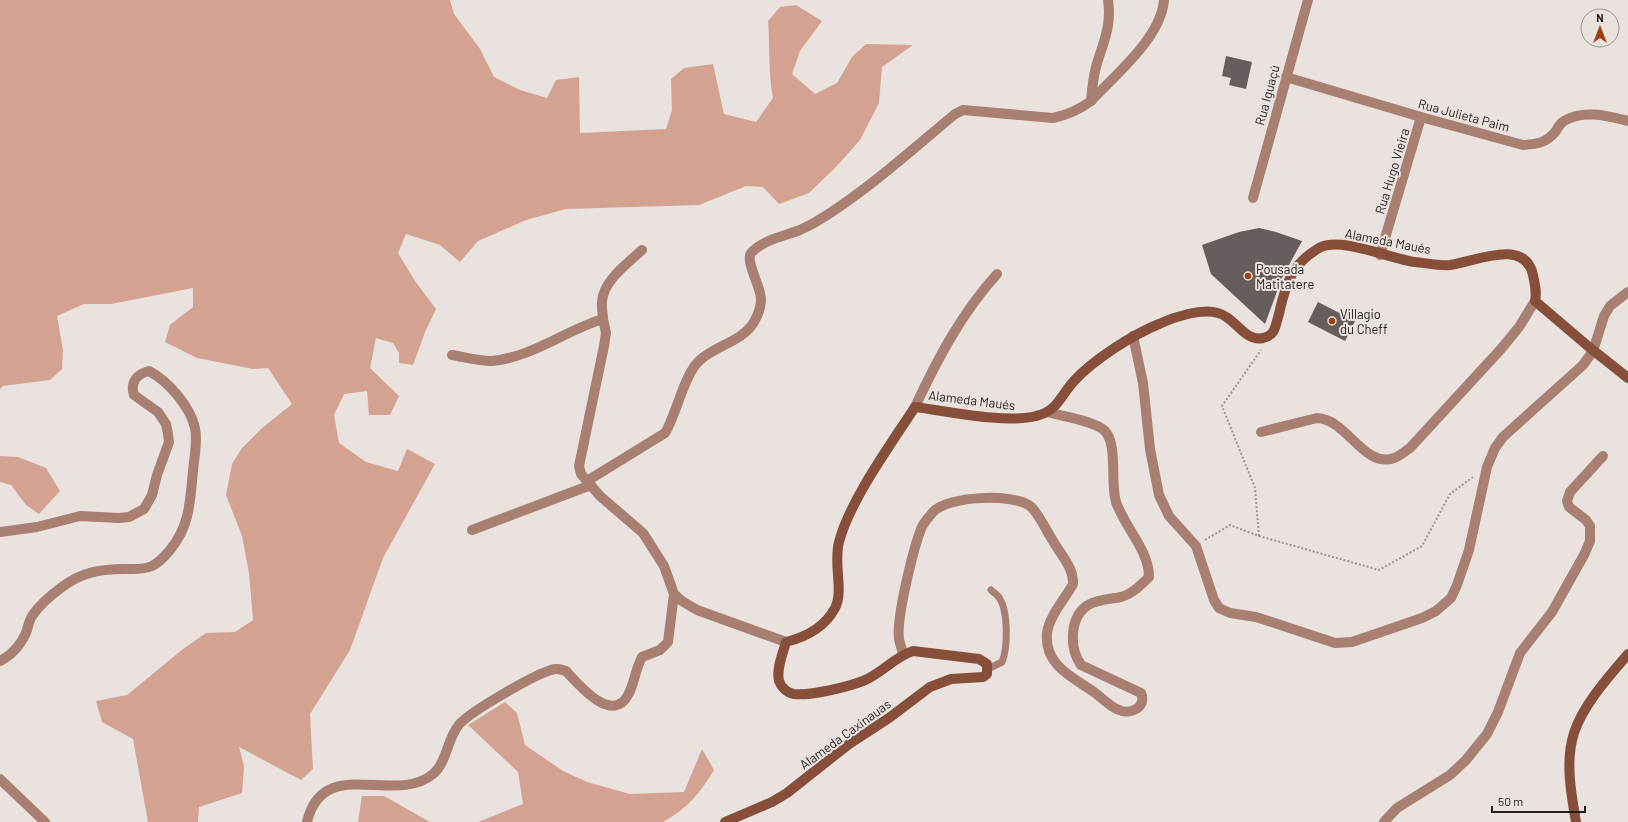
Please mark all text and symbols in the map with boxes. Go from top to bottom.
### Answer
north arrow [1580,8,1620,48]
text: N [1596,11,1604,24]
street label: Rua Iguaçú [1251,63,1283,127]
street label: Rua Julieta Paim [1416,95,1512,135]
street label: Rua Hugo Vieira [1371,126,1413,216]
street label: Alameda Maués [1344,225,1432,257]
place label: Pousada Matitatere [1256,261,1314,292]
marker: Pousada Matitatere [1243,271,1253,281]
place label: Villagio du Cheff [1340,306,1388,337]
marker: Villagio du Cheff [1327,316,1337,326]
street label: Alameda Maués [928,387,1016,413]
street label: Alameda Caxinauas [796,696,894,772]
scale bar [1492,788,1585,814]
text: 50 m [1498,794,1523,808]

